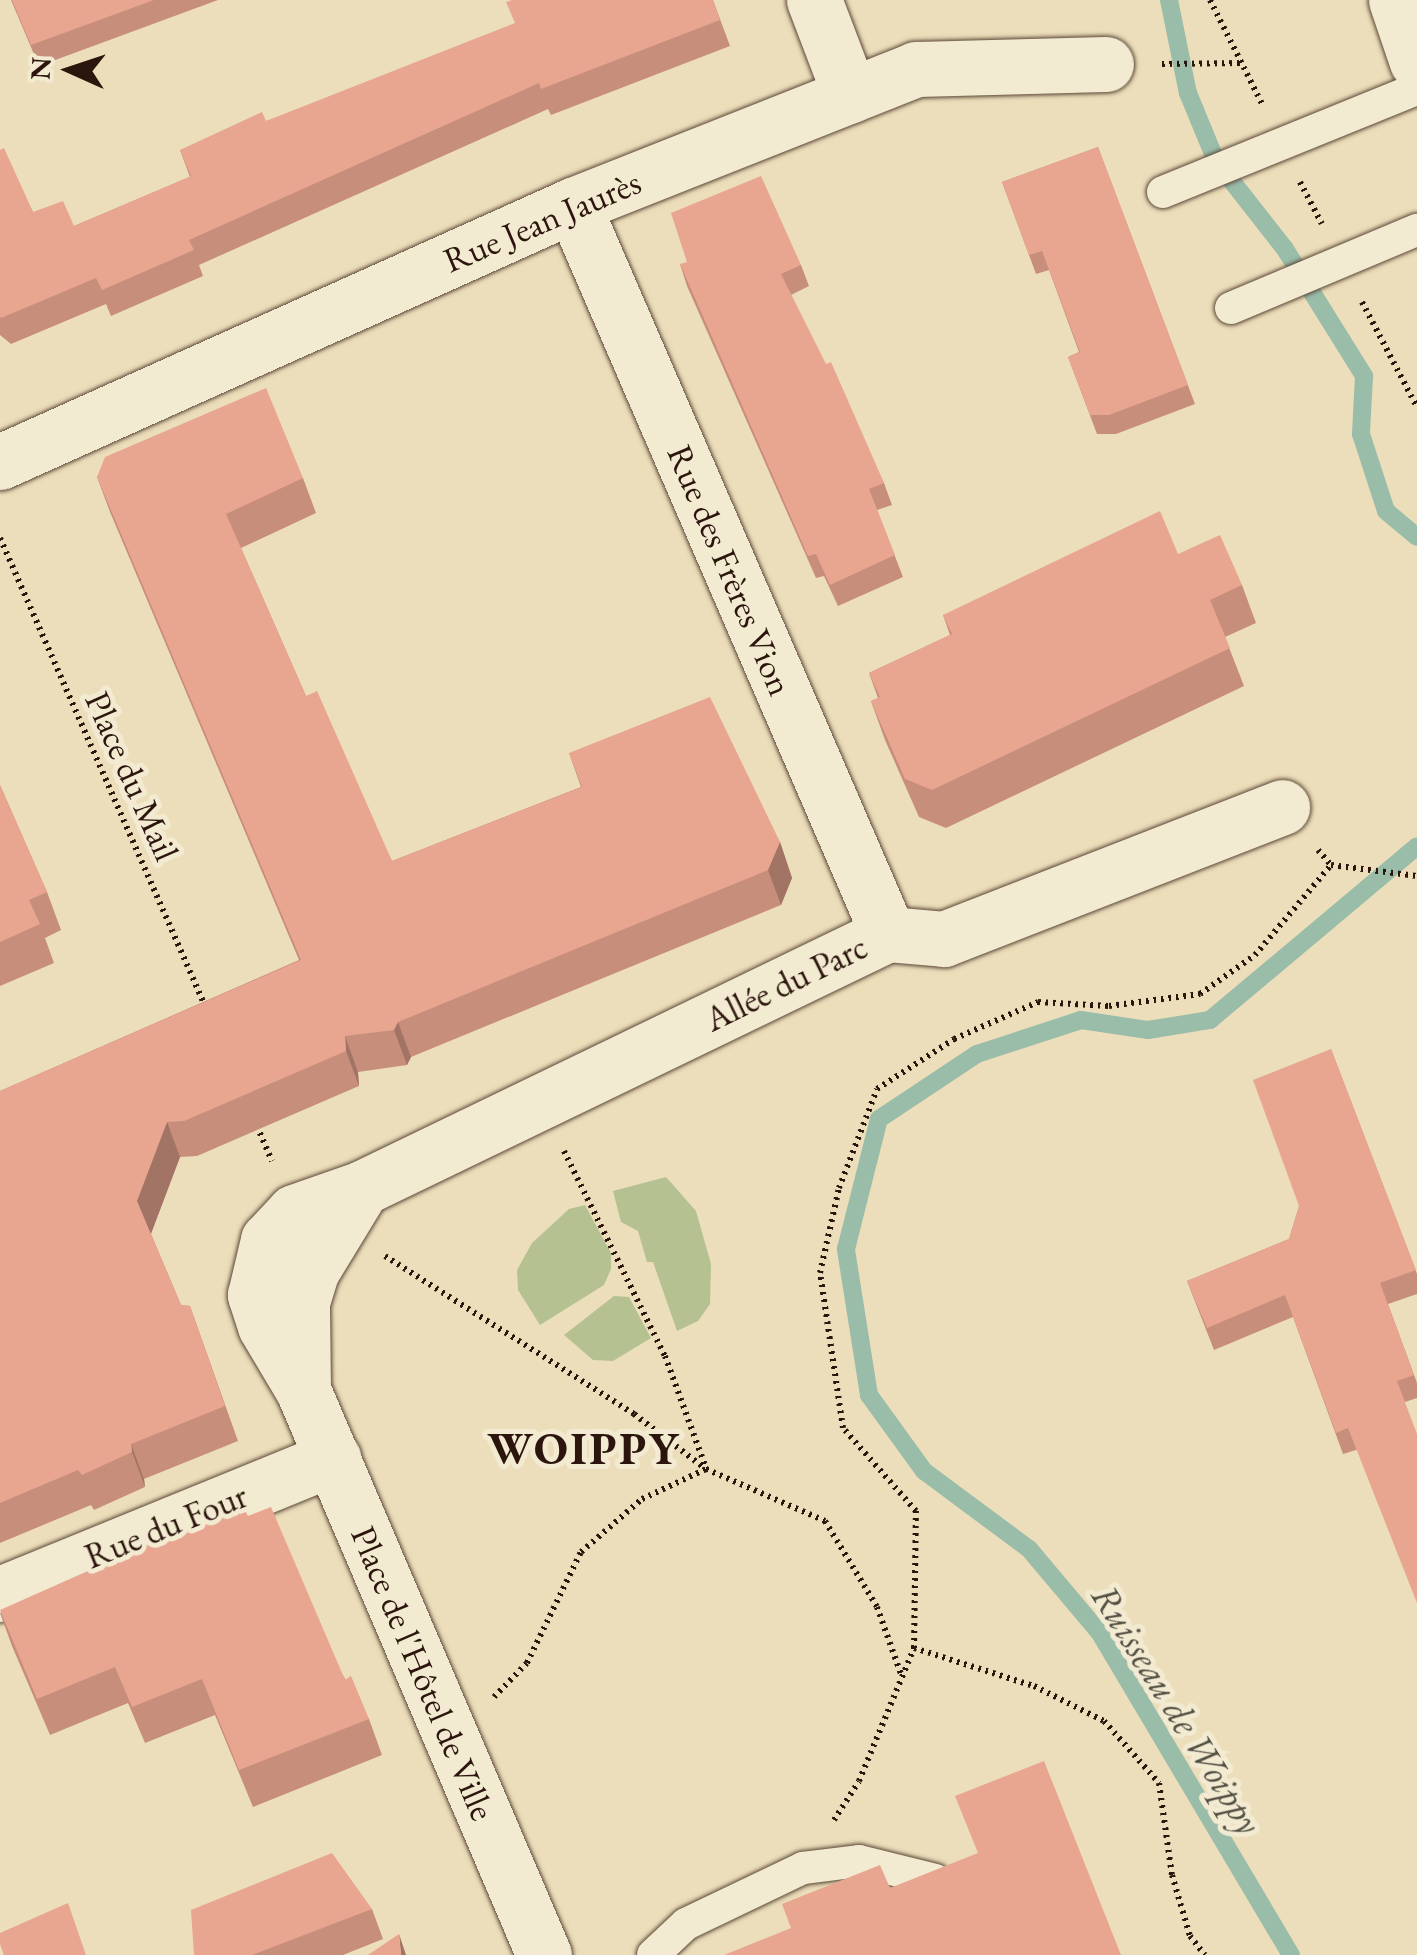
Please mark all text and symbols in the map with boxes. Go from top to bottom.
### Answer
north arrow [20,20,120,120]
text: N [21,56,59,81]
street label: Rue Jean Jaurès [437,161,647,281]
street label: Rue des Frères Vion [658,439,802,701]
street label: Place du Mail [76,685,188,867]
street label: Allée du Parc [698,926,874,1040]
district label: WOIPPY [487,1422,681,1476]
street label: Rue du Four [79,1474,253,1578]
street label: Place de l'Hôtel de Ville [342,1520,504,1826]
water label: Ruisseau de Woippy [1082,1576,1272,1842]

